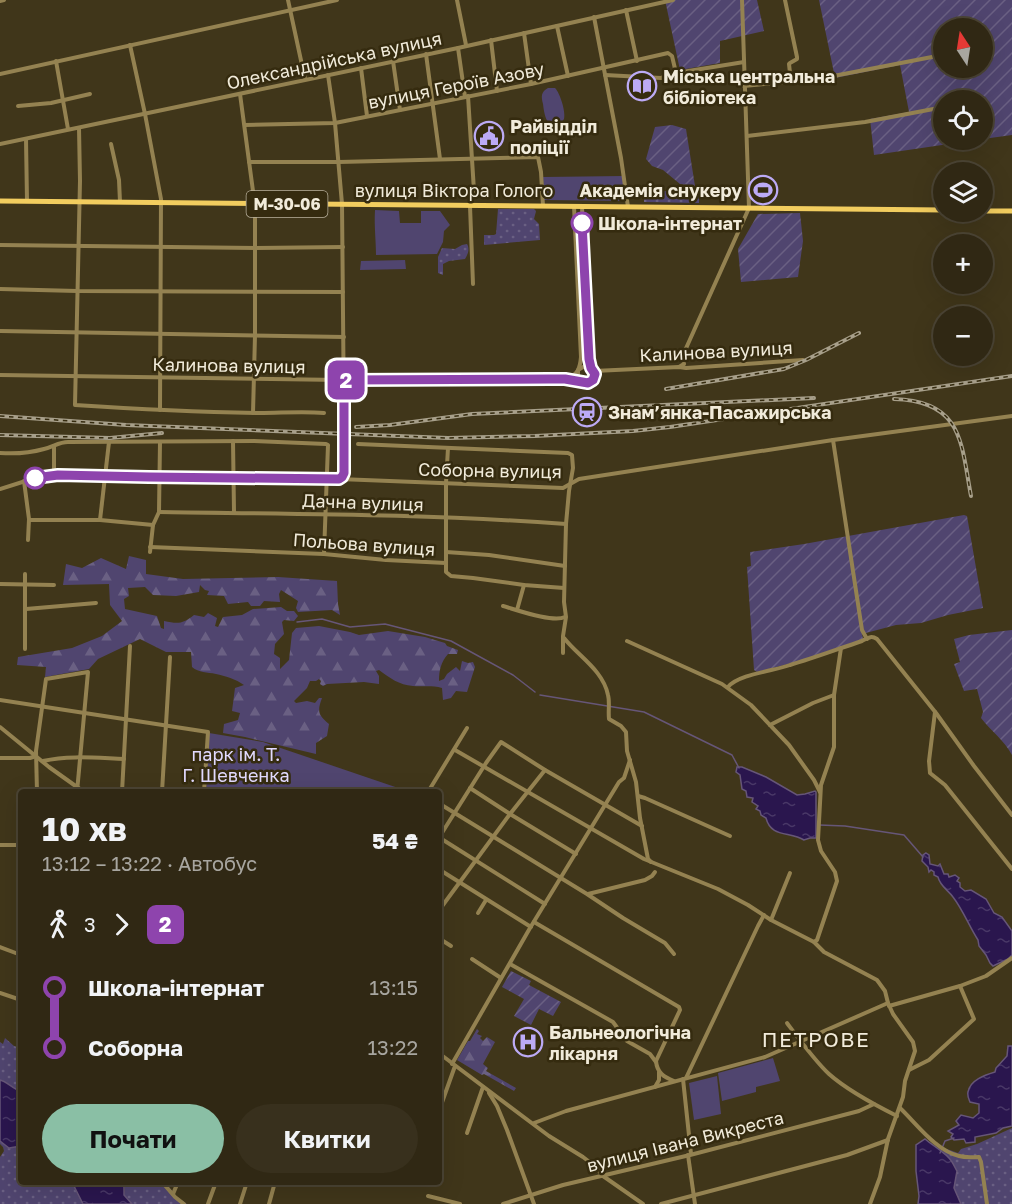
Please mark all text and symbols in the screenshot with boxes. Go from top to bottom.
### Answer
north arrow [933,18,993,78]
map controls [933,18,993,366]
street label: Олександрійська вулиця [225,26,443,94]
street label: вулиця Героїв Азову [366,57,546,113]
place label: Міська центральна бібліотека [663,65,835,108]
library icon: Міська центральна бібліотека [626,70,658,102]
button: locate [933,90,993,150]
place label: Райвідділ поліції [510,115,597,158]
public building icon: Райвідділ поліції [473,120,505,152]
button: layers [933,162,993,222]
sports icon: Академія снукеру [747,174,779,206]
street label: вулиця Віктора Голого [355,179,553,201]
place label: Академія снукеру [579,179,742,201]
road number: М-30-06 [246,191,328,217]
marker: Школа-інтернат [571,212,593,234]
place label: Школа-інтернат [598,212,742,234]
button: + [933,234,993,294]
button: − [933,306,993,366]
street label: Калинова вулиця [639,336,793,366]
street label: Калинова вулиця [152,353,306,377]
line badge: 2 [326,360,366,400]
text: 2 [340,367,352,393]
station icon: Знам’янка-Пасажирська [571,396,603,428]
place label: Знам’янка-Пасажирська [608,401,832,423]
street label: Соборна вулиця [418,458,562,482]
unlabelled marker [24,467,46,489]
street label: Дачна вулиця [302,489,424,515]
street label: Польова вулиця [292,528,436,560]
park label: парк ім. Т. Г. Шевченка [182,743,290,786]
text: 10 хв [42,809,127,848]
text: 54 ₴ [372,827,418,854]
text: 13:12 – 13:22 · Автобус [42,851,257,875]
icon: walk [42,908,75,941]
icon: forward [105,908,138,941]
text: 2 [159,911,172,937]
text: 3 [84,912,96,936]
text: Школа-інтернат [88,974,264,1001]
text: 13:15 [369,975,418,999]
place label: Бальнеологічна лікарня [549,1021,691,1064]
hospital icon: Бальнеологічна лікарня [512,1026,544,1058]
district label: ПЕТРОВЕ [762,1026,870,1052]
text: Соборна [88,1034,183,1061]
text: 13:22 [367,1035,418,1059]
button: Почати [42,1104,224,1173]
button: Квитки [236,1104,418,1173]
street label: вулиця Івана Викреста [584,1106,786,1176]

